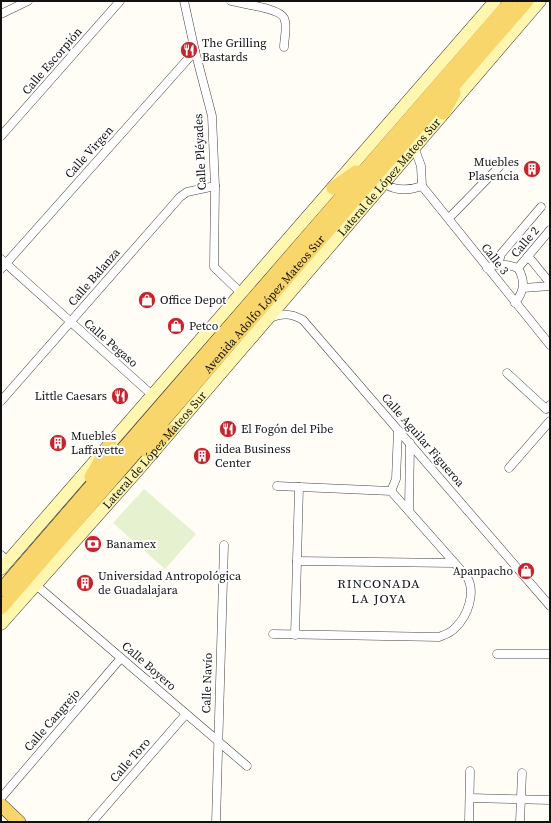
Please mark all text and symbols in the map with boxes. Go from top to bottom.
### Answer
street label: Calle Escorpión [18,24,86,98]
place label: The Grilling Bastards [202,35,266,65]
restaurant icon: The Grilling Bastards [179,40,199,60]
street label: Calle Pléyades [190,113,210,191]
street label: Lateral de López Mateos Sur [334,115,444,240]
street label: Calle Virgen [61,122,117,182]
place label: Muebles Plasencia [468,154,520,184]
building icon: Muebles Plasencia [522,159,542,179]
street label: Calle 2 [507,223,543,261]
street label: Avenida Adolfo López Mateos Sur [200,232,329,377]
street label: Calle 3 [478,240,512,278]
street label: Calle Balanza [64,244,124,309]
shop icon: Office Depot [137,290,157,310]
place label: Office Depot [160,292,226,308]
street label: Calle Pegaso [81,315,142,371]
shop icon: Petco [166,316,186,336]
place label: Petco [189,318,219,334]
restaurant icon: Little Caesars [110,386,130,406]
place label: Little Caesars [35,388,107,404]
street label: Lateral de López Mateos Sur [99,388,210,512]
street label: Calle Aguilar Figueroa [378,390,469,491]
restaurant icon: El Fogón del Pibe [218,419,238,439]
place label: El Fogón del Pibe [241,421,333,437]
place label: Muebles Laffayette [71,428,124,458]
building icon: Muebles Laffayette [48,433,68,453]
place label: iidea Business Center [215,441,291,471]
building icon: iidea Business Center [192,446,212,466]
bank icon: Banamex [83,534,103,554]
place label: Banamex [106,536,157,552]
shop icon: Apanpacho [516,561,536,581]
place label: Apanpacho [453,563,513,579]
place label: Universidad Antropológica de Guadalajara [98,568,242,598]
building icon: Universidad Antropológica de Guadalajara [75,573,95,593]
district label: RINCONADA LA JOYA [337,575,421,607]
street label: Calle Boyero [118,638,180,694]
street label: Calle Navío [198,652,216,714]
street label: Calle Cangrejo [20,685,84,755]
street label: Calle Toro [106,734,154,786]

